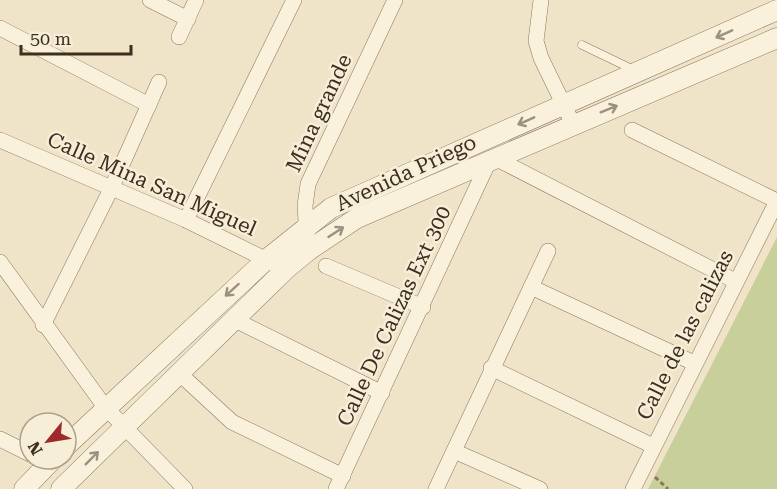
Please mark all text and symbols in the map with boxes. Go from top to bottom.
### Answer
scale bar [21,18,130,56]
text: 50 m [30,28,71,49]
one-way arrow [715,28,733,40]
street label: Mina grande [281,50,357,176]
one-way arrow [599,103,618,114]
one-way arrow [517,116,536,127]
street label: Calle Mina San Miguel [44,127,261,241]
street label: Avenida Priego [332,130,480,216]
street label: Calle De Calizas Ext 300 [332,202,456,430]
one-way arrow [327,226,344,238]
street label: Calle de las calizas [632,246,738,424]
one-way arrow [225,283,240,297]
north arrow [18,411,78,471]
text: N [24,438,47,458]
one-way arrow [85,451,100,466]

